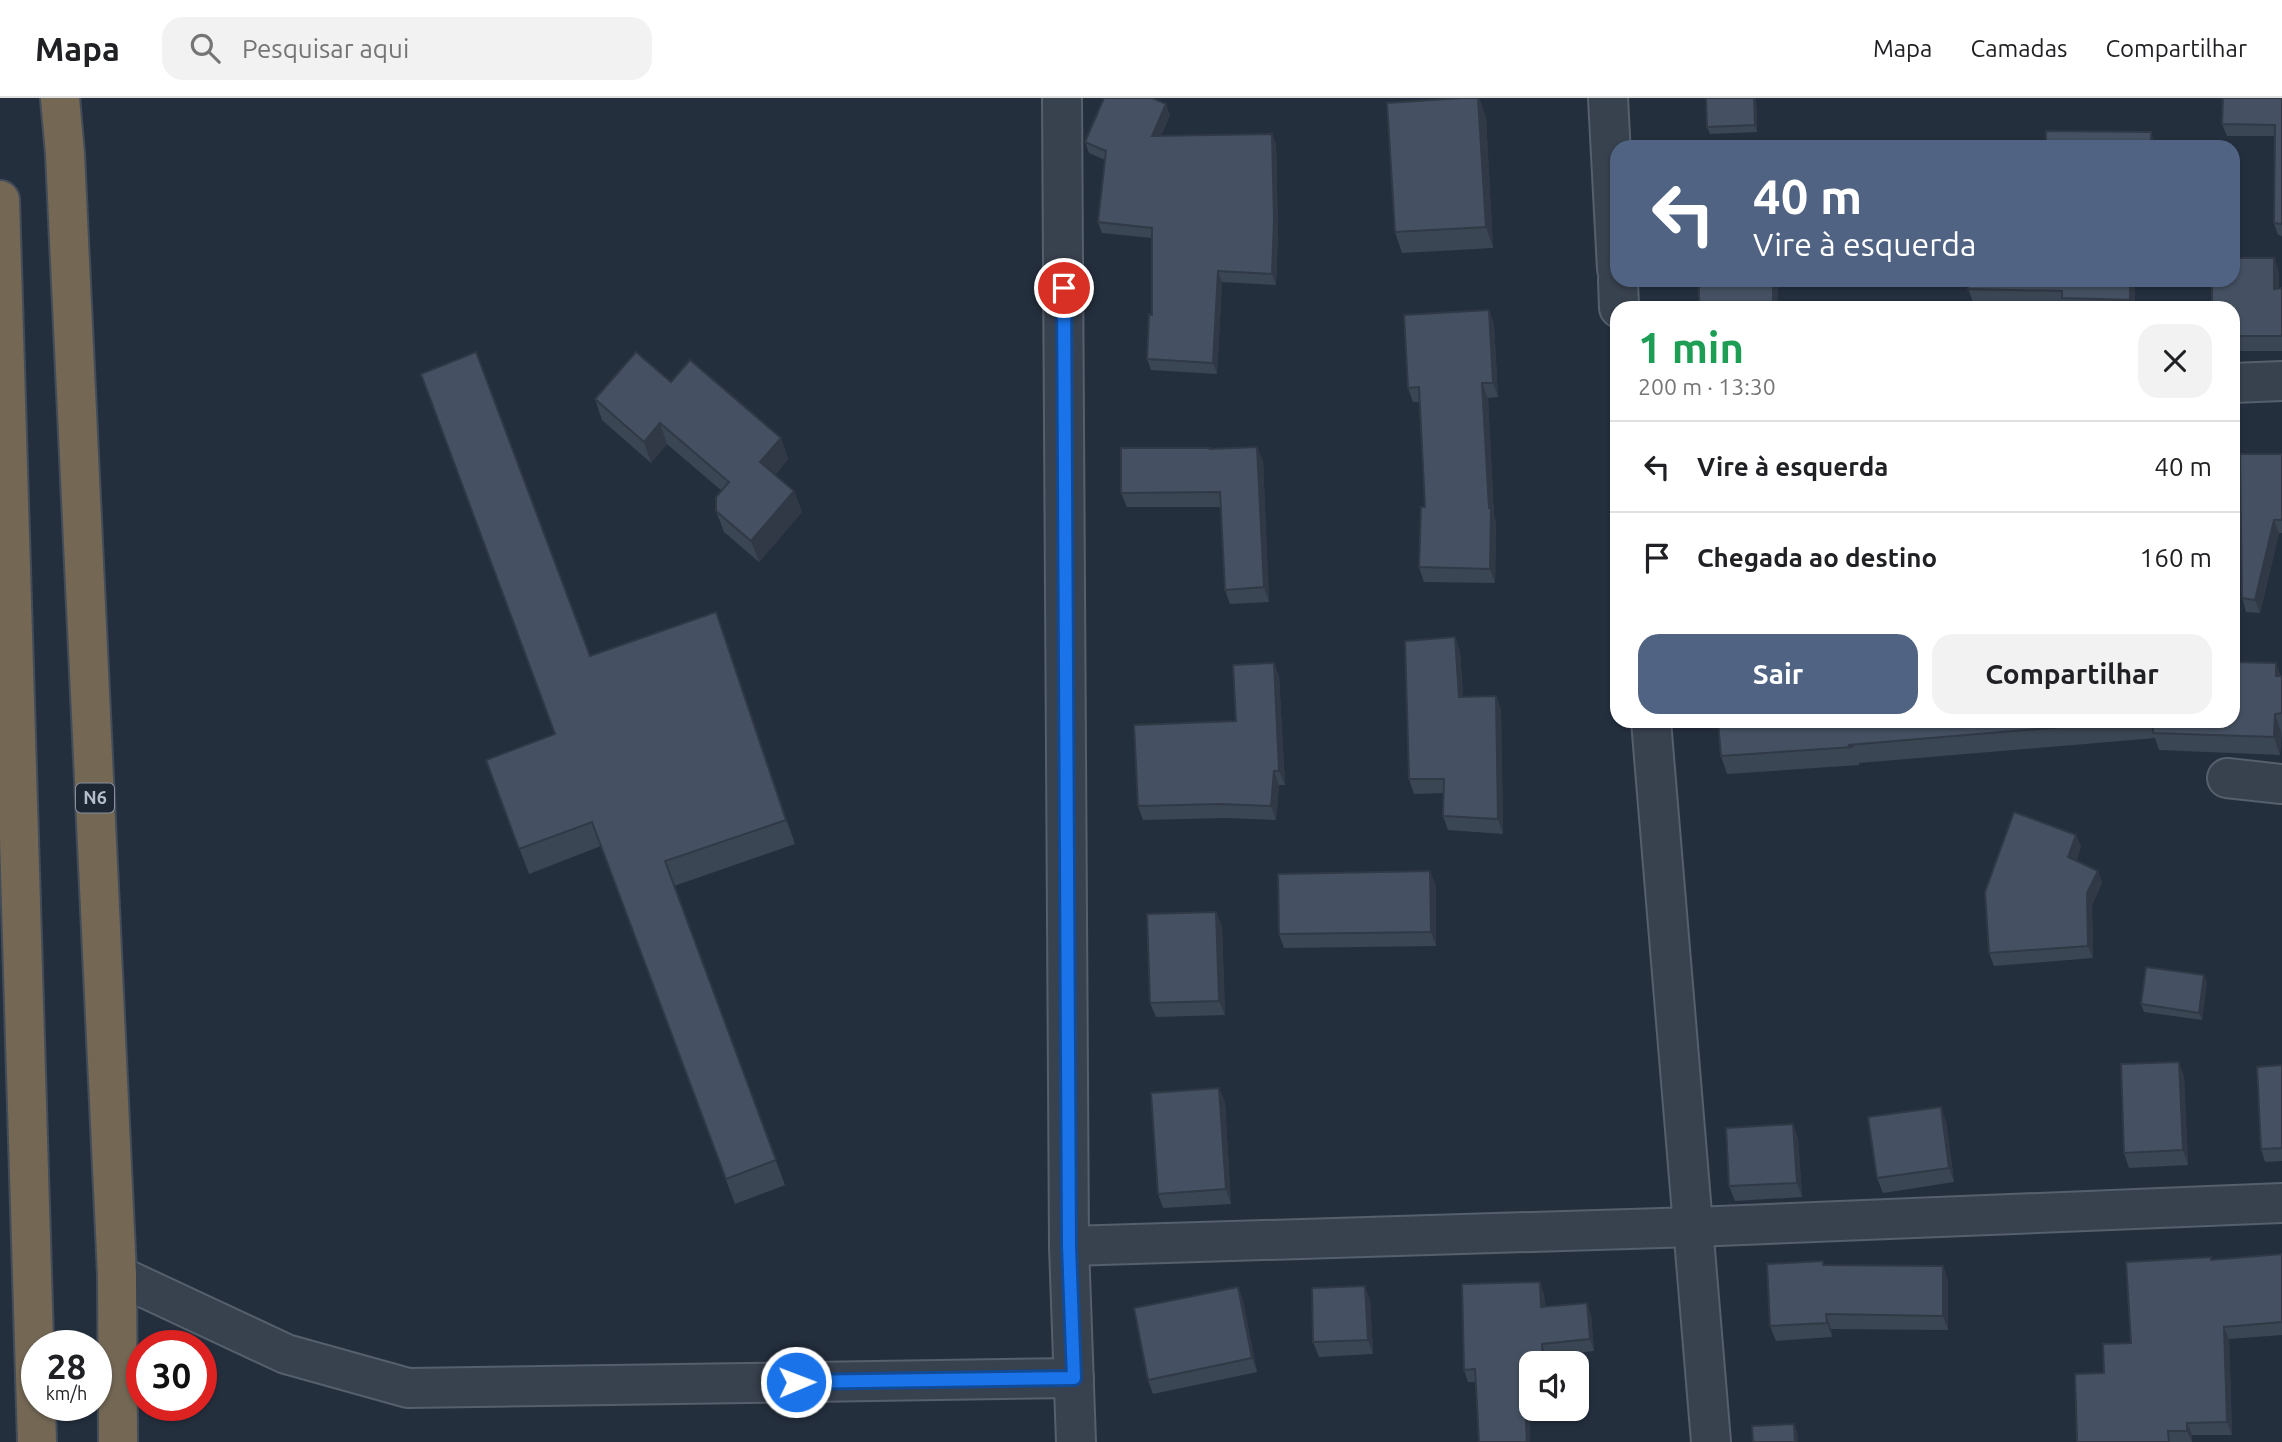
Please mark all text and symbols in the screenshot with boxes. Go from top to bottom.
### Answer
search box [162,17,652,80]
icon: search [186,29,224,67]
text: Mapa [35,30,120,67]
text: Pesquisar aqui [242,34,409,63]
text: Mapa [1873,35,1932,62]
text: Camadas [1970,35,2067,62]
text: Compartilhar [2105,35,2247,62]
icon: left [1638,168,1729,259]
text: 40 m [1753,168,1862,223]
text: Vire à esquerda [1753,226,1976,262]
pin [1034,258,1094,318]
icon: arrive [1045,269,1083,307]
text: 1 min [1638,324,1744,371]
button: close [2138,324,2212,398]
text: 200 m · 13:30 [1638,374,1776,399]
icon: left [1638,448,1676,486]
text: Vire à esquerda [1697,452,1888,481]
text: 40 m [2154,452,2212,481]
icon: arrive [1638,539,1676,577]
text: Chegada ao destino [1697,543,1937,572]
text: 160 m [2140,543,2212,572]
button: Sair [1638,634,1918,714]
button: Compartilhar [1932,634,2212,714]
road number: N6 [76,784,114,812]
speed limit sign: 30 [126,1330,217,1421]
position arrow [759,1345,833,1419]
text: 28 [47,1346,86,1386]
map controls [1519,1351,1589,1421]
button: sound [1519,1351,1589,1421]
text: km/h [46,1383,87,1403]

